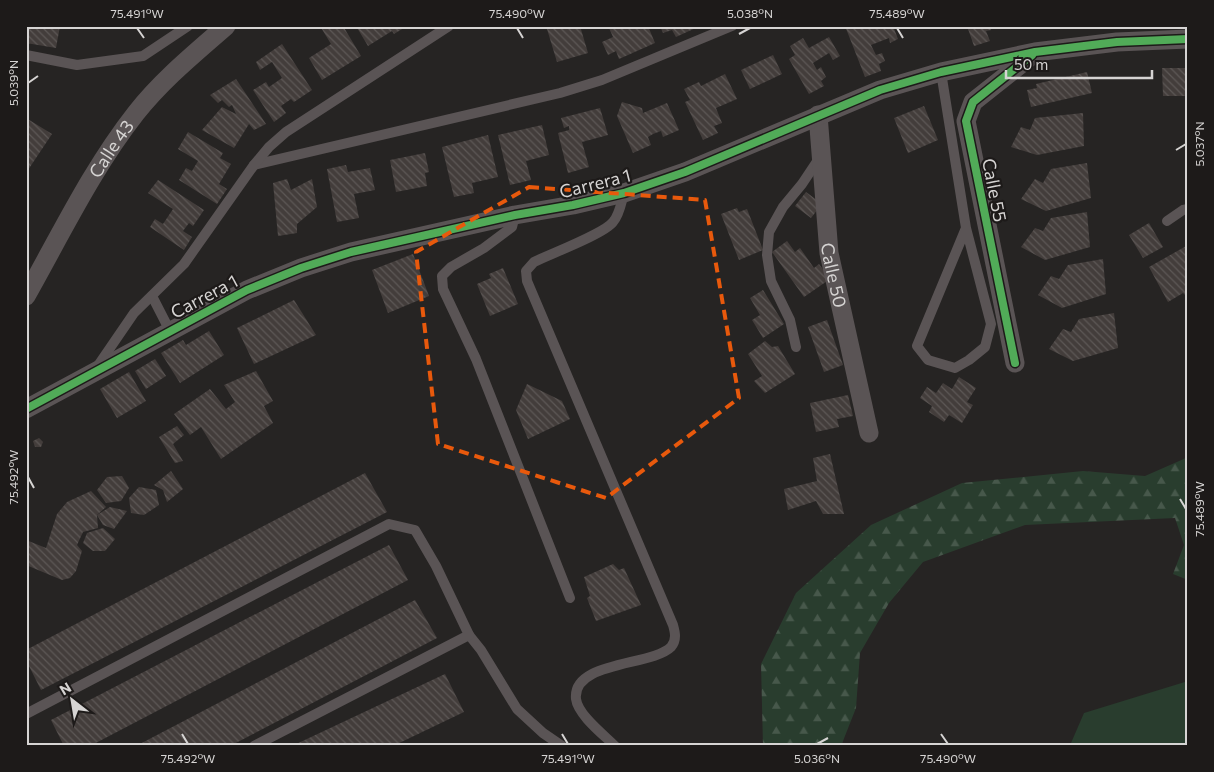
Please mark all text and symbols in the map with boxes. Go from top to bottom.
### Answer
text: 75.491°W [110,6,164,20]
text: 75.490°W [489,6,545,20]
text: 5.038°N [727,6,773,20]
text: 75.489°W [869,6,925,20]
scale bar [1006,48,1153,80]
text: 50 m [1014,55,1048,73]
text: 5.039°N [6,60,20,106]
street label: Calle 43 [84,115,138,182]
text: 5.037°N [1192,121,1206,167]
street label: Calle 55 [978,156,1012,224]
street label: Carrera 1 [557,164,633,202]
street label: Calle 50 [817,242,852,310]
street label: Carrera 1 [167,269,241,323]
text: 75.492°W [6,450,20,504]
text: 75.489°W [1192,481,1206,537]
north arrow [48,674,98,724]
text: N [56,678,74,698]
text: 75.492°W [161,751,215,765]
text: 75.491°W [541,751,595,765]
text: 5.036°N [794,751,840,765]
text: 75.490°W [920,751,976,765]

